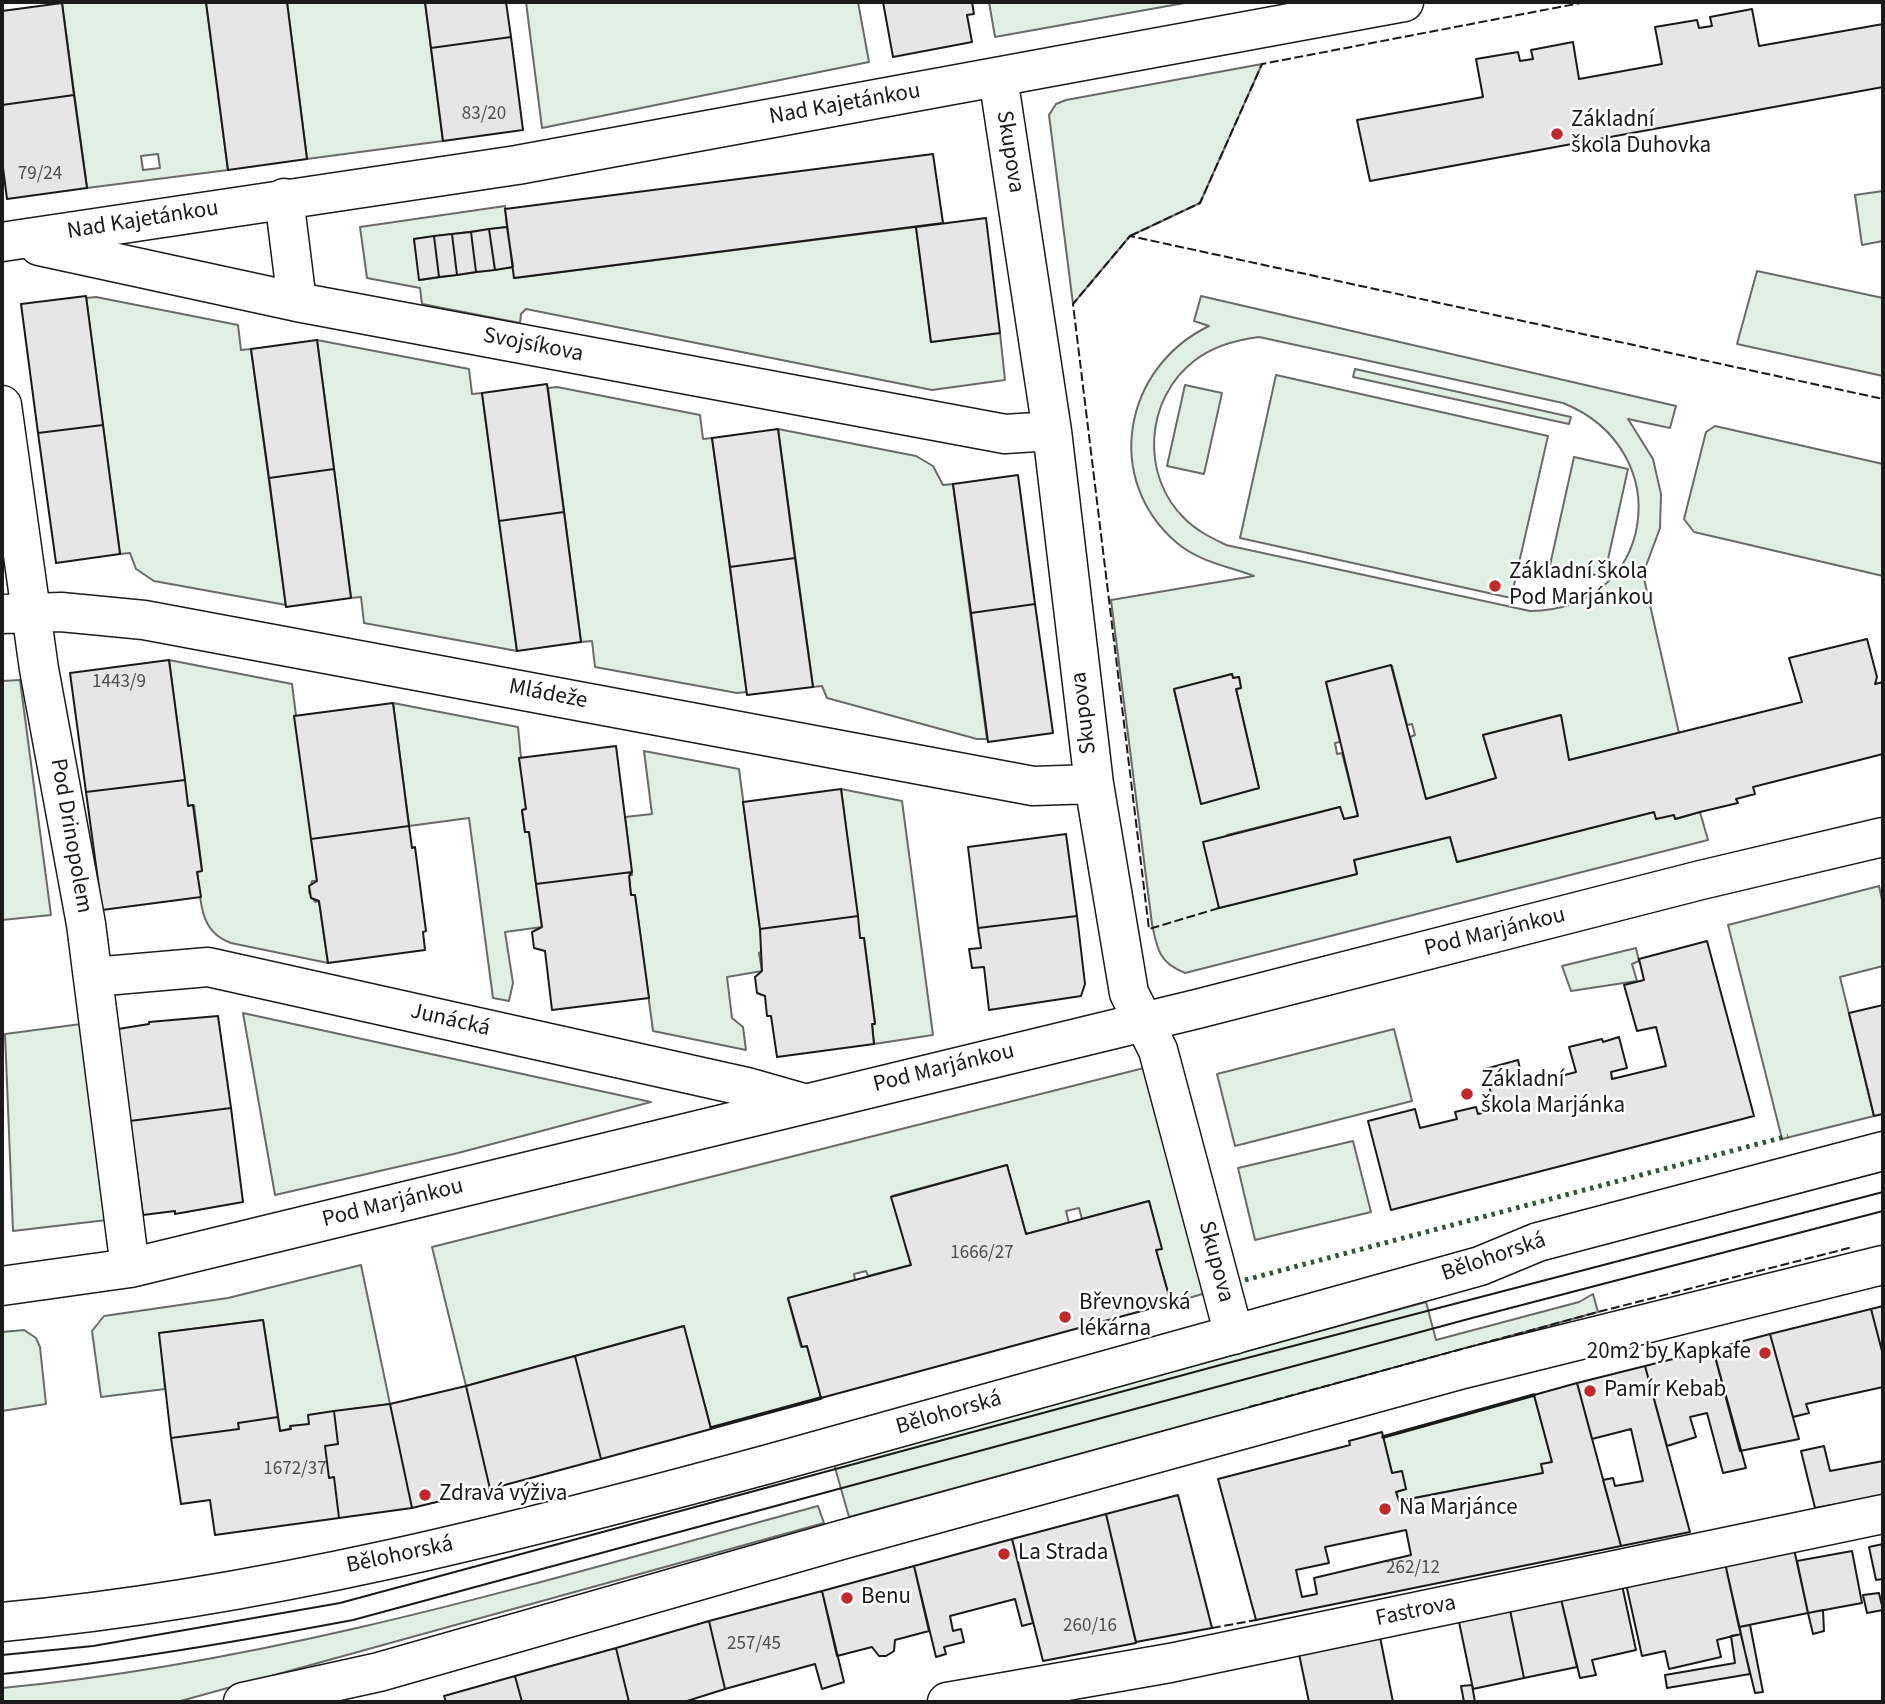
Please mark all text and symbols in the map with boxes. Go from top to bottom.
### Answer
street label: Nad Kajetánkou [767,78,923,132]
house number: 83/20 [462,104,506,126]
place label: Základní škola Duhovka [1571,107,1711,161]
street label: Skupova [989,109,1029,195]
marker: Základní škola Duhovka [1549,126,1565,142]
house number: 79/24 [18,164,62,186]
street label: Nad Kajetánkou [65,195,221,247]
street label: Svojsíkova [480,323,586,369]
place label: Základní škola Pod Marjánkou [1509,559,1653,613]
marker: Základní škola Pod Marjánkou [1487,578,1503,594]
street label: Skupova [1066,670,1104,756]
house number: 1443/9 [92,672,146,694]
street label: Mládeže [506,674,590,716]
street label: Pod Drinopolem [43,756,97,916]
street label: Pod Marjánkou [1422,902,1568,964]
street label: Junácká [407,998,493,1044]
street label: Pod Marjánkou [871,1038,1017,1100]
place label: Základní škola Marjánka [1481,1067,1625,1121]
marker: Základní škola Marjánka [1459,1086,1475,1102]
street label: Pod Marjánkou [320,1173,466,1235]
street label: Skupova [1191,1218,1239,1306]
street label: Bělohorská [1438,1227,1550,1289]
house number: 1666/27 [950,1243,1014,1265]
place label: Břevnovská lékárna [1079,1290,1191,1344]
marker: Břevnovská lékárna [1057,1309,1073,1325]
place label: 20m2 by Kapkafe [1587,1339,1751,1367]
marker: 20m2 by Kapkafe [1757,1345,1773,1361]
place label: Pamír Kebab [1604,1377,1726,1405]
marker: Pamír Kebab [1582,1383,1598,1399]
street label: Bělohorská [893,1386,1005,1442]
house number: 1672/37 [263,1459,327,1481]
place label: Zdravá výživa [439,1481,567,1509]
marker: Zdravá výživa [417,1487,433,1503]
place label: Na Marjánce [1399,1495,1518,1523]
marker: Na Marjánce [1377,1501,1393,1517]
street label: Bělohorská [344,1531,456,1581]
place label: La Strada [1018,1540,1108,1568]
marker: La Strada [996,1546,1012,1562]
house number: 262/12 [1386,1558,1440,1580]
place label: Benu [861,1584,911,1612]
marker: Benu [839,1590,855,1606]
street label: Fastrova [1373,1590,1459,1634]
house number: 260/16 [1063,1616,1117,1638]
house number: 257/45 [727,1634,781,1656]

